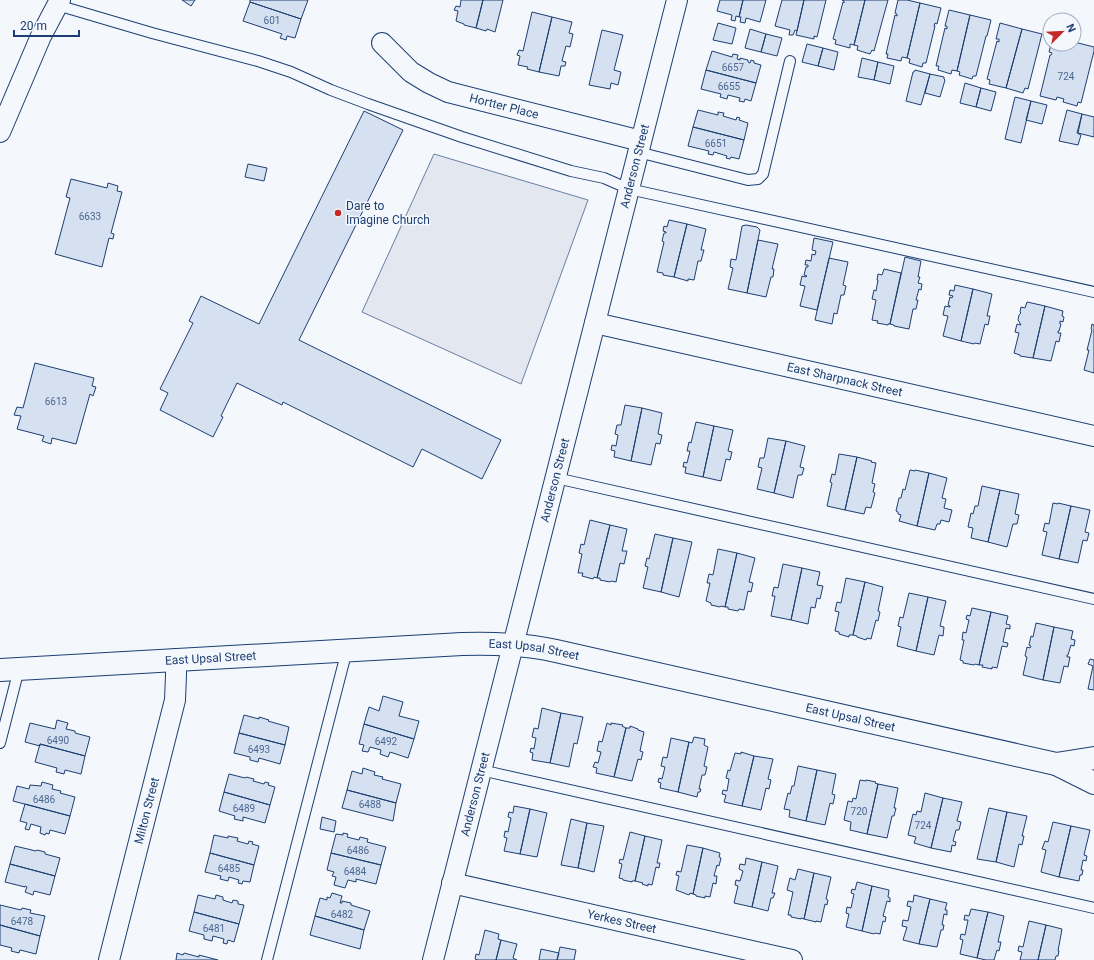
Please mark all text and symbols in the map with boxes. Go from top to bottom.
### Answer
scale bar [14,12,79,38]
north arrow [1042,12,1082,52]
house number: 601 [264,15,280,26]
text: 20 m [20,19,47,33]
text: N [1063,22,1078,35]
house number: 6657 [722,62,745,73]
house number: 724 [1058,71,1075,82]
house number: 6655 [718,81,741,92]
street label: Hortter Place [468,91,540,122]
street label: Anderson Street [617,123,652,210]
house number: 6651 [705,138,727,149]
place label: Dare to Imagine Church [346,199,430,227]
marker: Dare to Imagine Church [333,208,343,218]
house number: 6633 [79,211,101,222]
street label: East Sharpnack Street [786,360,904,399]
house number: 6613 [45,396,67,407]
street label: Anderson Street [538,437,572,524]
street label: East Upsal Street [488,637,580,663]
street label: East Upsal Street [165,649,257,668]
street label: East Upsal Street [804,701,897,734]
house number: 6490 [47,735,70,746]
house number: 6492 [375,736,398,747]
house number: 6493 [248,744,270,755]
street label: Anderson Street [458,751,493,838]
street label: Milton Street [132,776,162,846]
house number: 6486 [33,794,56,805]
house number: 6488 [359,799,382,810]
house number: 6489 [233,803,255,814]
house number: 720 [851,806,868,817]
house number: 724 [915,820,932,831]
house number: 6486 [347,845,370,856]
house number: 6485 [218,863,241,874]
house number: 6484 [344,866,367,877]
street label: Yerkes Street [586,907,658,936]
house number: 6482 [331,909,354,920]
house number: 6478 [11,916,34,927]
house number: 6481 [203,923,225,934]

